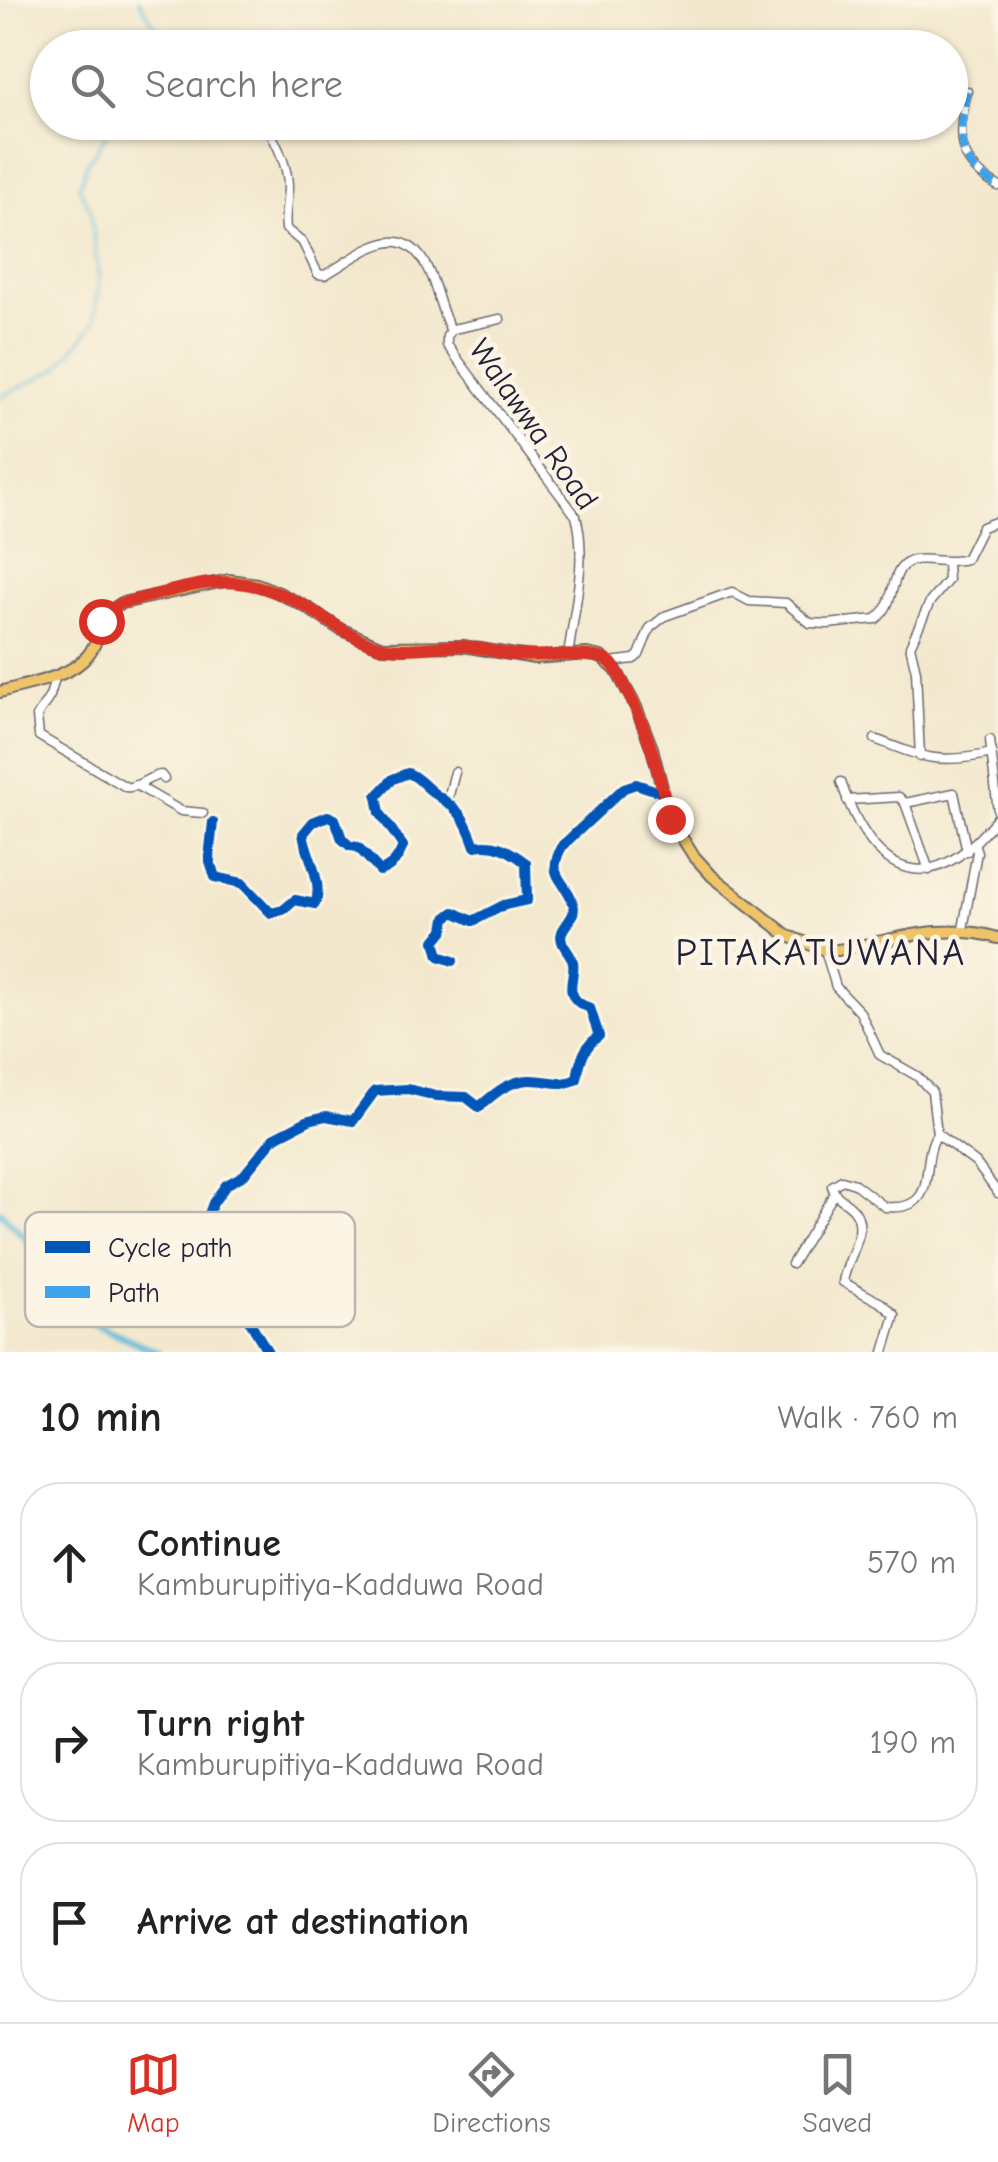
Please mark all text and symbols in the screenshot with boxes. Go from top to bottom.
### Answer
search box [30,30,968,140]
icon: search [65,58,120,113]
text: Search here [145,63,343,107]
street label: Walawwa Road [461,332,606,517]
route start [79,599,125,645]
route end [648,797,694,843]
district label: PITAKATUWANA [675,931,967,975]
legend [25,1212,355,1327]
text: Cycle path [108,1232,233,1264]
text: Path [108,1277,160,1309]
text: 10 min [40,1393,162,1442]
text: Walk · 760 m [778,1399,958,1436]
text: Continue [137,1522,281,1566]
icon: ahead [42,1535,97,1590]
text: 570 m [867,1544,956,1581]
text: Kamburupitiya-Kadduwa Road [137,1566,544,1603]
text: Turn right [137,1702,304,1746]
icon: right [42,1715,97,1770]
text: 190 m [870,1724,956,1761]
text: Kamburupitiya-Kadduwa Road [137,1746,544,1783]
icon: arrive [42,1895,97,1950]
text: Arrive at destination [137,1900,469,1944]
tab: Map [126,2047,181,2139]
tab: Directions [432,2047,551,2139]
tab: Saved [802,2047,872,2139]

